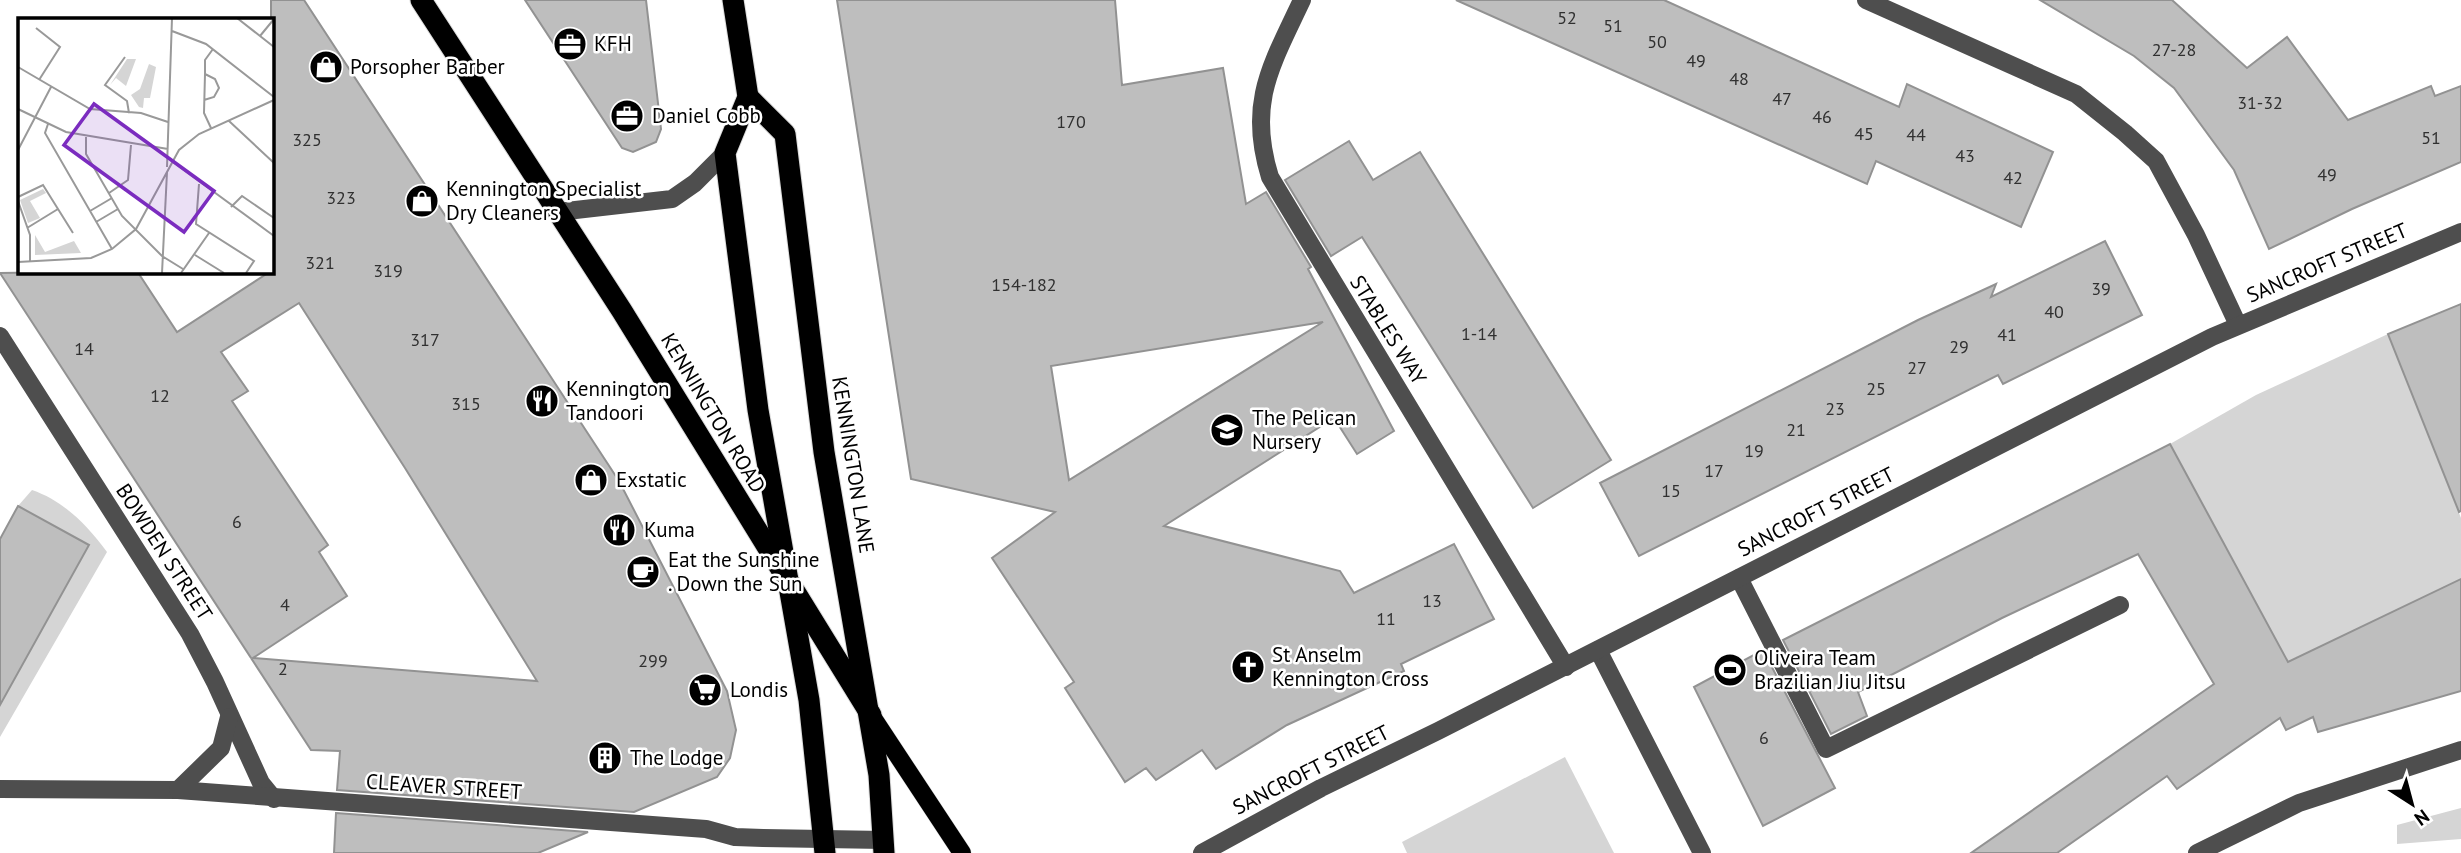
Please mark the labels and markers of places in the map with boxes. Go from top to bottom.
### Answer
office icon: KFH [551,25,589,63]
place label: KFH [594,30,632,57]
shop icon: Porsopher Barber [307,48,345,86]
place label: Porsopher Barber [350,53,505,80]
office icon: Daniel Cobb [608,97,646,135]
place label: Daniel Cobb [652,102,761,129]
place label: Kennington Specialist Dry Cleaners [446,175,641,226]
shop icon: Kennington Specialist Dry Cleaners [403,182,441,220]
place label: Kennington Tandoori [566,375,669,426]
restaurant icon: Kennington Tandoori [523,382,561,420]
place label: The Pelican Nursery [1252,404,1356,455]
school or university icon: The Pelican Nursery [1208,411,1246,449]
shop icon: Exstatic [572,461,610,499]
place label: Exstatic [616,466,687,493]
restaurant icon: Kuma [600,511,638,549]
place label: Kuma [644,516,695,543]
place label: Eat the Sunshine . Down the Sun [668,546,819,597]
cafe icon: Eat the Sunshine . Down the Sun [624,553,662,591]
place label: St Anselm Kennington Cross [1272,641,1429,692]
place label: Oliveira Team Brazilian Jiu Jitsu [1754,644,1906,695]
church icon: St Anselm Kennington Cross [1229,648,1267,686]
sports icon: Oliveira Team Brazilian Jiu Jitsu [1711,651,1749,689]
supermarket icon: Londis [686,671,724,709]
place label: Londis [730,676,788,703]
building icon: The Lodge [586,739,624,777]
place label: The Lodge [630,744,724,771]

